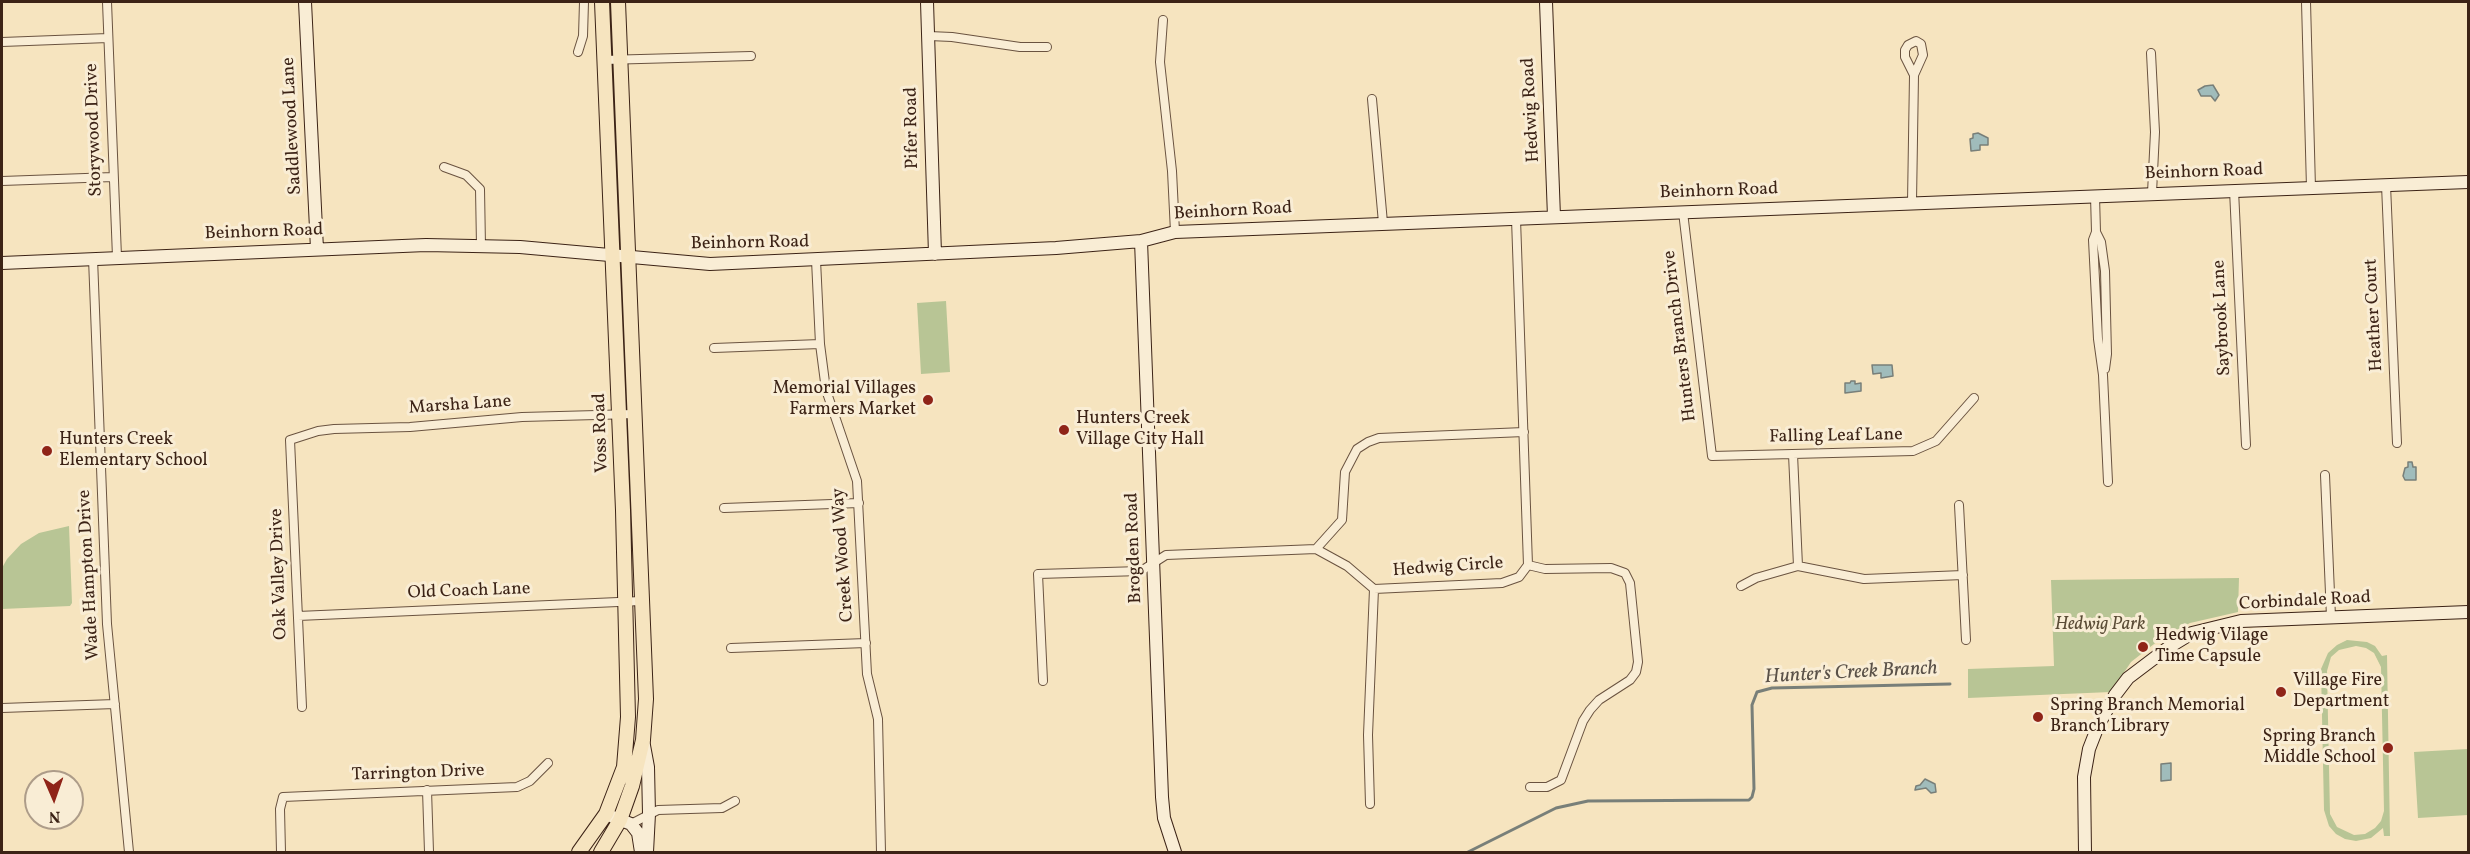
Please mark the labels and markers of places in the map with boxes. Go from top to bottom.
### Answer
place label: Memorial Villages Farmers Market [773,379,916,422]
marker: Memorial Villages Farmers Market [921,393,935,407]
place label: Hunters Creek Village City Hall [1076,409,1204,452]
marker: Hunters Creek Village City Hall [1057,423,1071,437]
place label: Hunters Creek Elementary School [59,430,208,472]
marker: Hunters Creek Elementary School [40,444,54,458]
place label: Hedwig Vilage Time Capsule [2155,626,2268,668]
marker: Hedwig Vilage Time Capsule [2136,640,2150,654]
place label: Village Fire Department [2293,671,2389,714]
marker: Village Fire Department [2274,685,2288,699]
place label: Spring Branch Memorial Branch Library [2050,696,2245,738]
marker: Spring Branch Memorial Branch Library [2031,710,2045,724]
place label: Spring Branch Middle School [2262,727,2376,770]
marker: Spring Branch Middle School [2381,741,2395,755]

